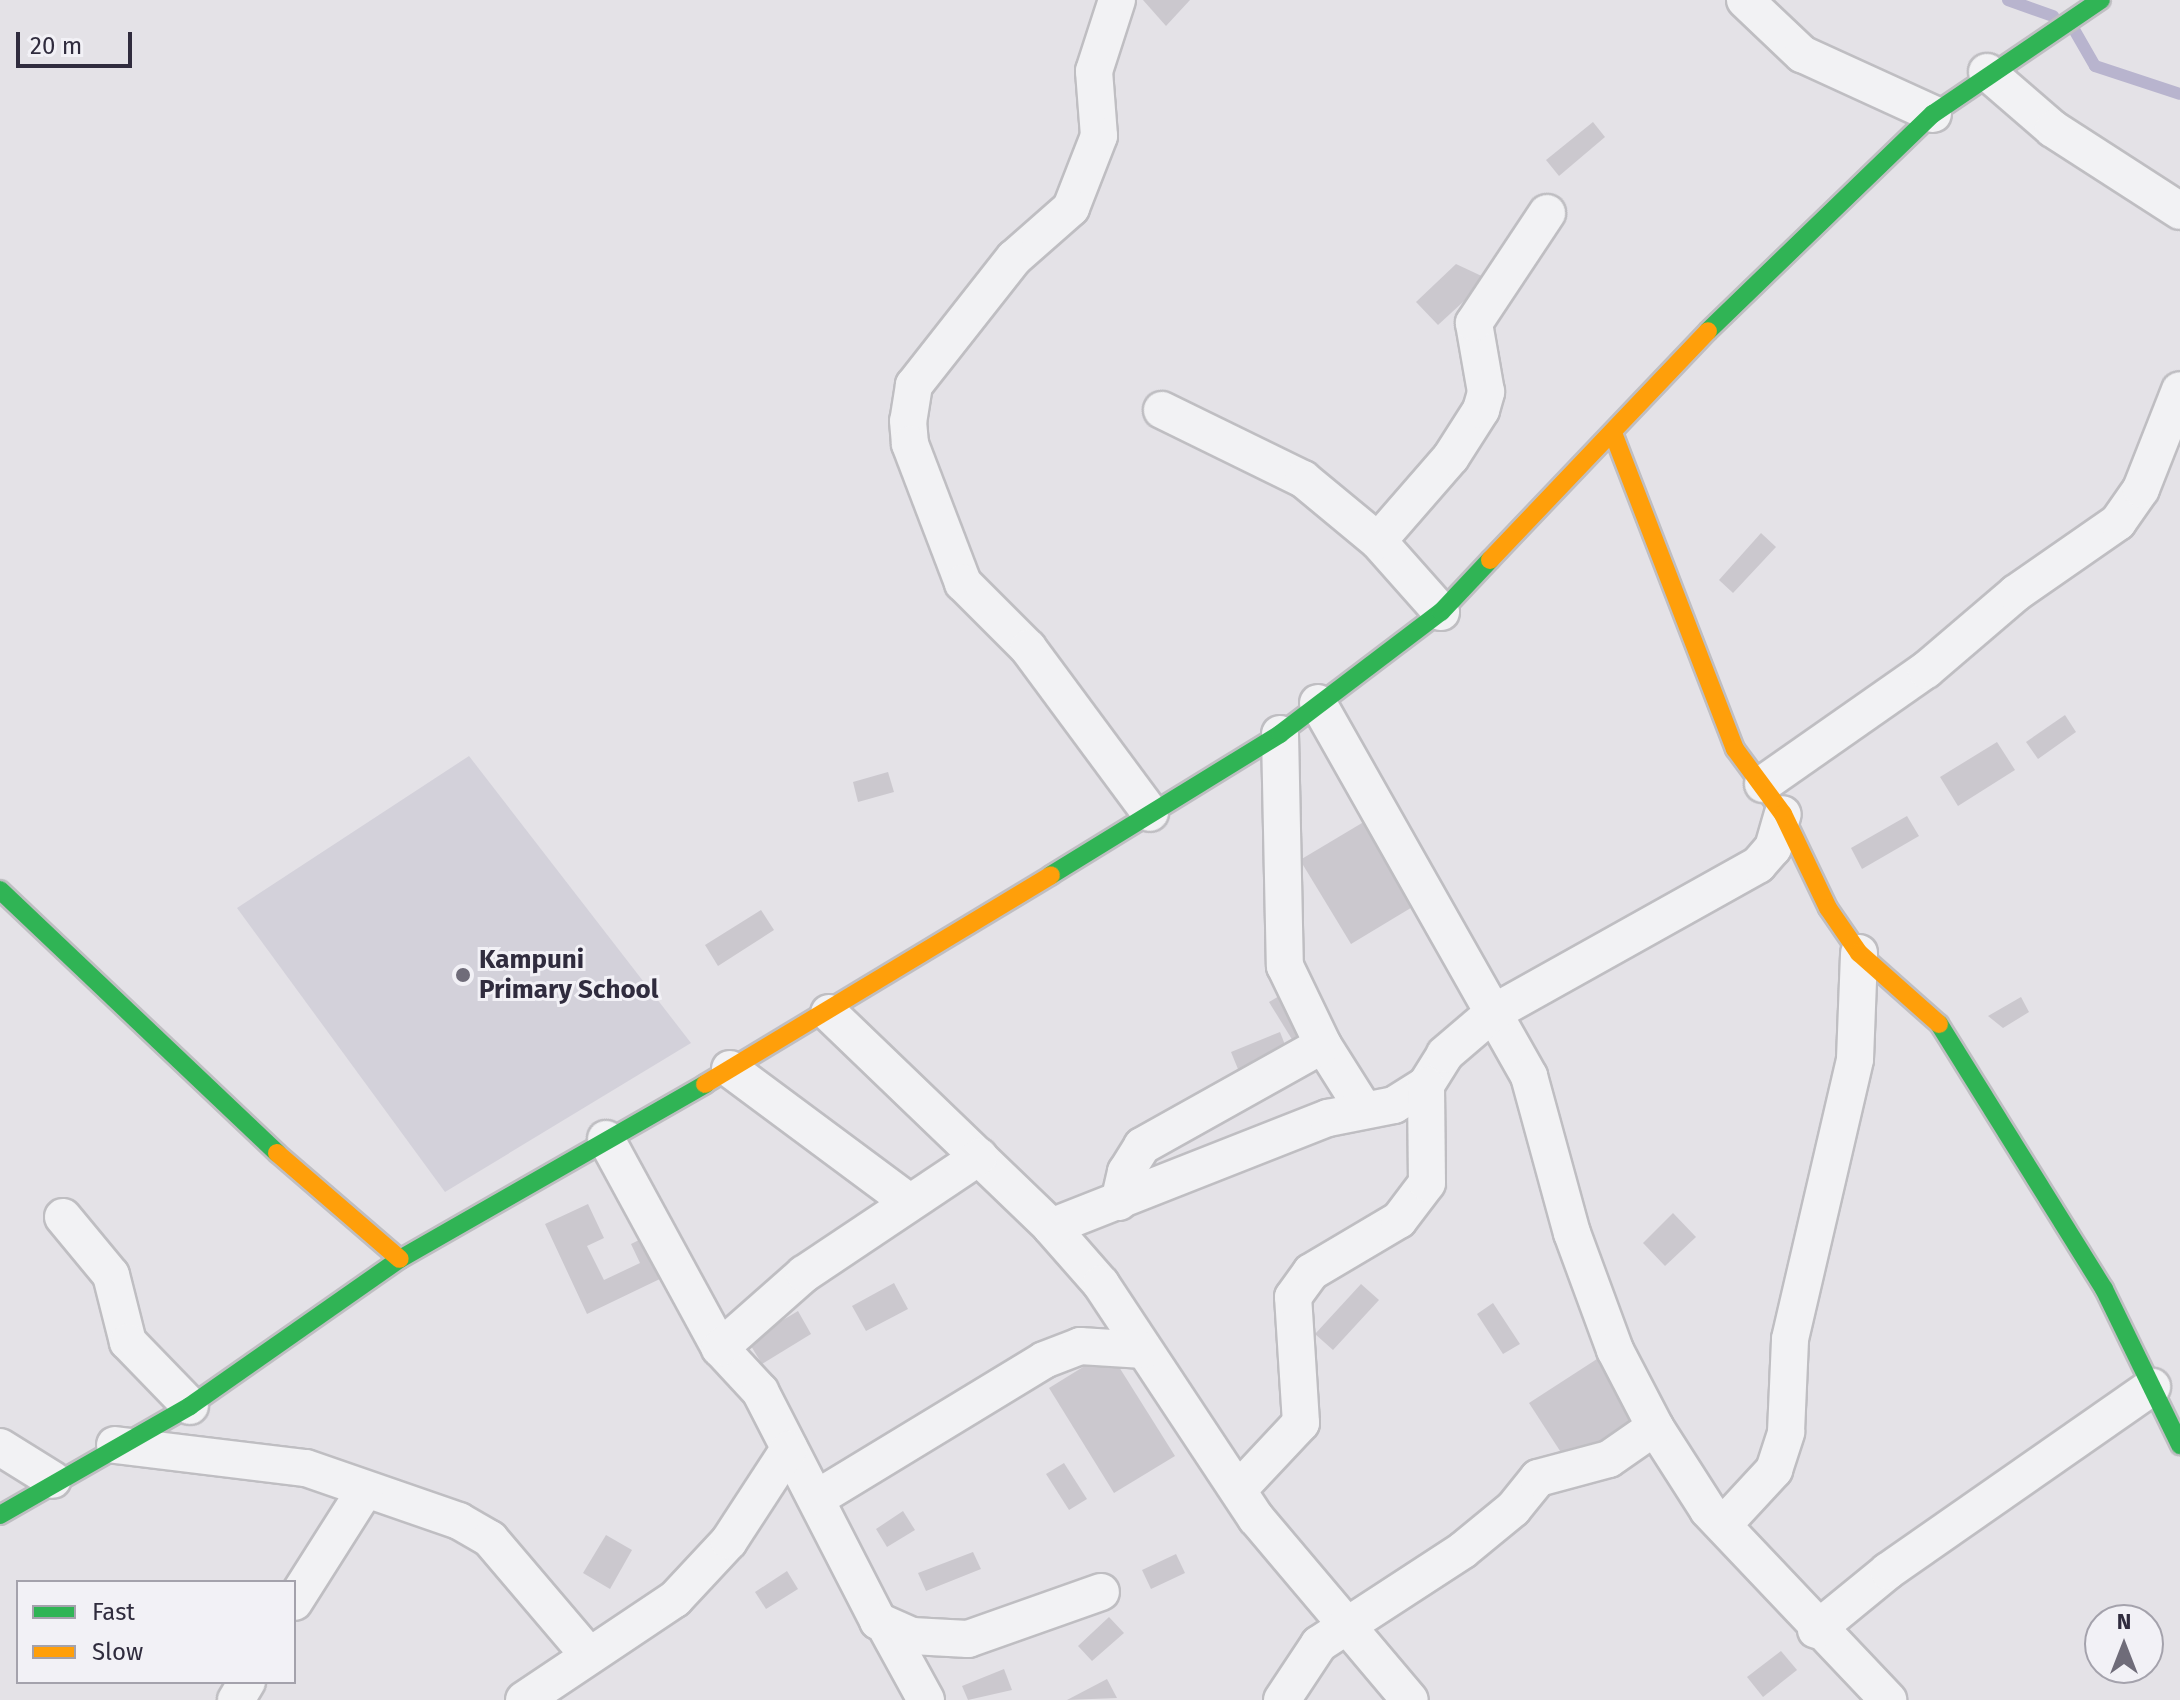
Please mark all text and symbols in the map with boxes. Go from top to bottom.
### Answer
scale bar [20,16,136,66]
text: 20 m [30,32,82,60]
place label: Kampuni Primary School [479,944,659,1006]
marker: Kampuni Primary School [454,966,472,984]
legend [16,1580,296,1684]
text: Fast [92,1598,135,1626]
north arrow [2084,1604,2164,1684]
text: N [2117,1608,2131,1635]
text: Slow [92,1638,143,1666]

